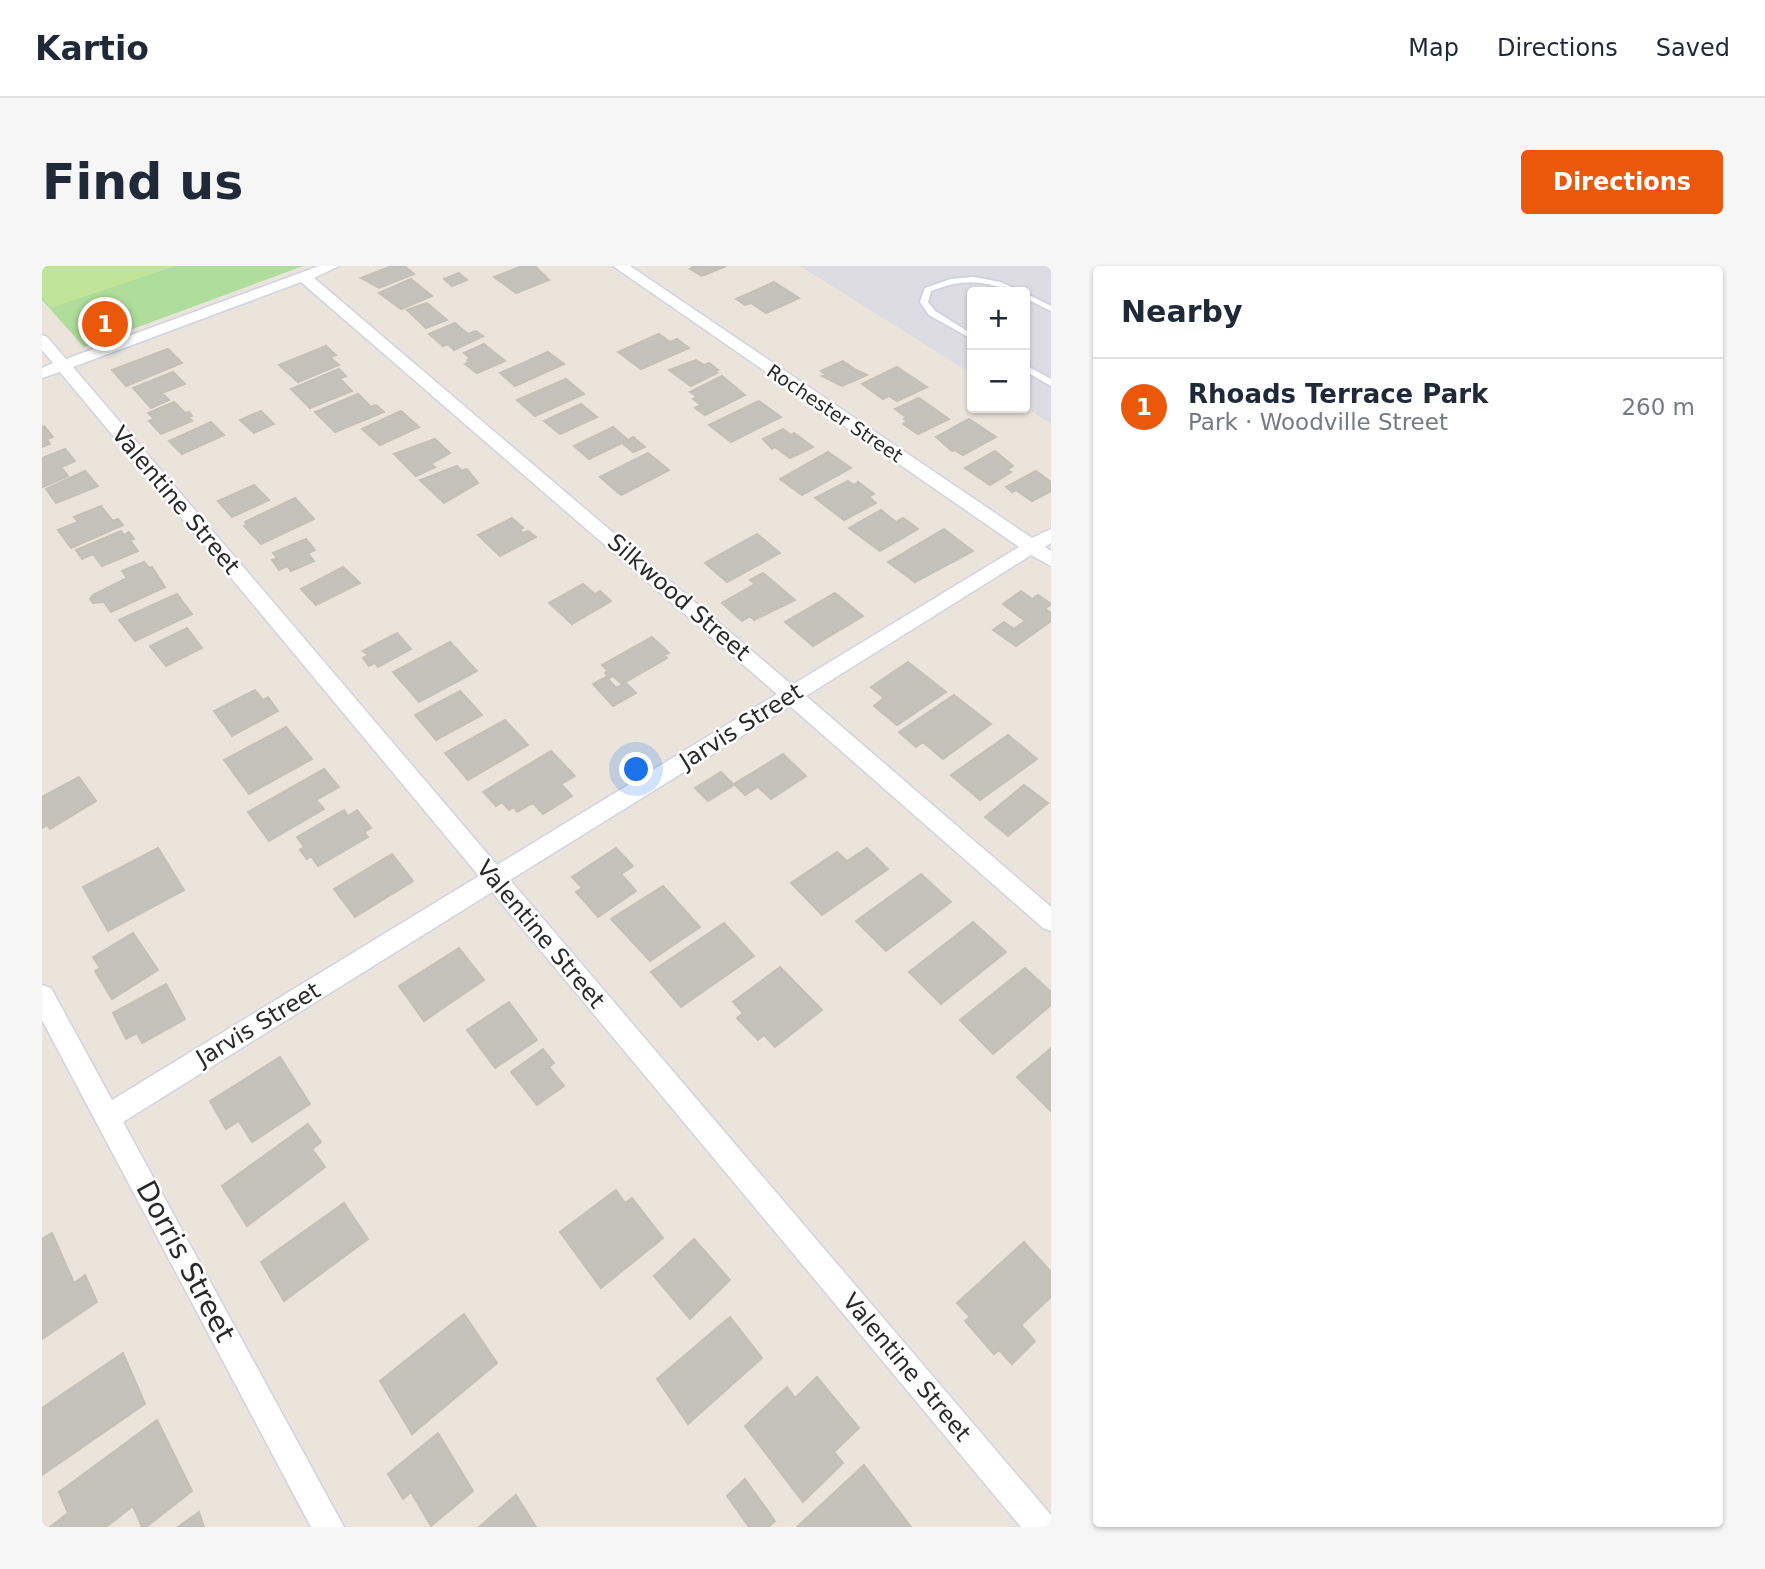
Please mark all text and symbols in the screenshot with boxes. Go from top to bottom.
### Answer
text: Kartio [35,29,149,68]
text: Map [1408,34,1459,62]
text: Directions [1497,34,1618,62]
text: Saved [1656,34,1730,62]
button: Directions [1521,150,1723,214]
text: Find us [42,154,243,211]
map controls [967,287,1030,413]
button: + [967,287,1030,350]
text: Nearby [1121,294,1243,329]
pin: 1 [82,298,128,350]
button: − [967,350,1030,413]
street label: Rochester Street [763,359,907,467]
text: Rhoads Terrace Park [1188,379,1488,409]
text: 1 [1136,394,1152,420]
text: 260 m [1621,394,1695,420]
text: Park · Woodville Street [1188,409,1448,435]
street label: Valentine Street [107,421,245,579]
street label: Silkwood Street [603,528,755,666]
street label: Jarvis Street [673,678,807,775]
your location [619,752,653,786]
street label: Valentine Street [472,855,610,1013]
street label: Jarvis Street [190,977,324,1072]
street label: Dorris Street [129,1175,242,1347]
street label: Valentine Street [838,1288,976,1446]

